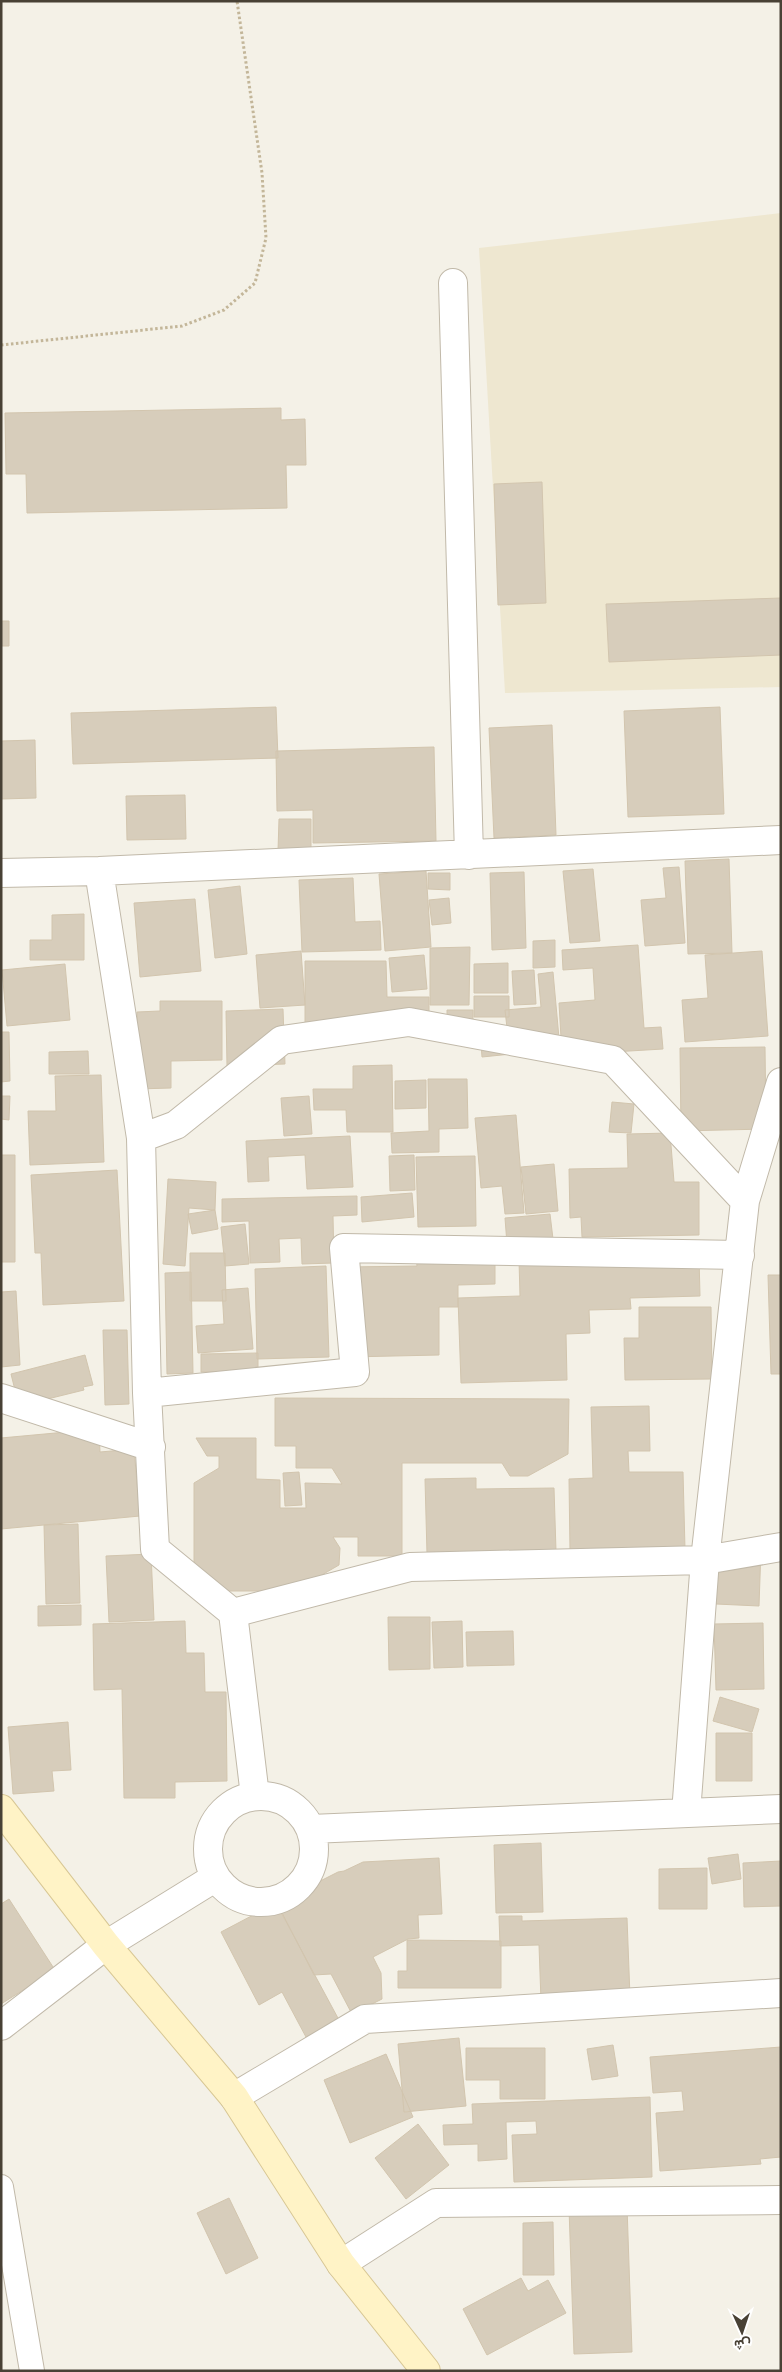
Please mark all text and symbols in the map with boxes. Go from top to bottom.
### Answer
north arrow [717,2307,767,2357]
text: ش [734,2336,752,2354]

